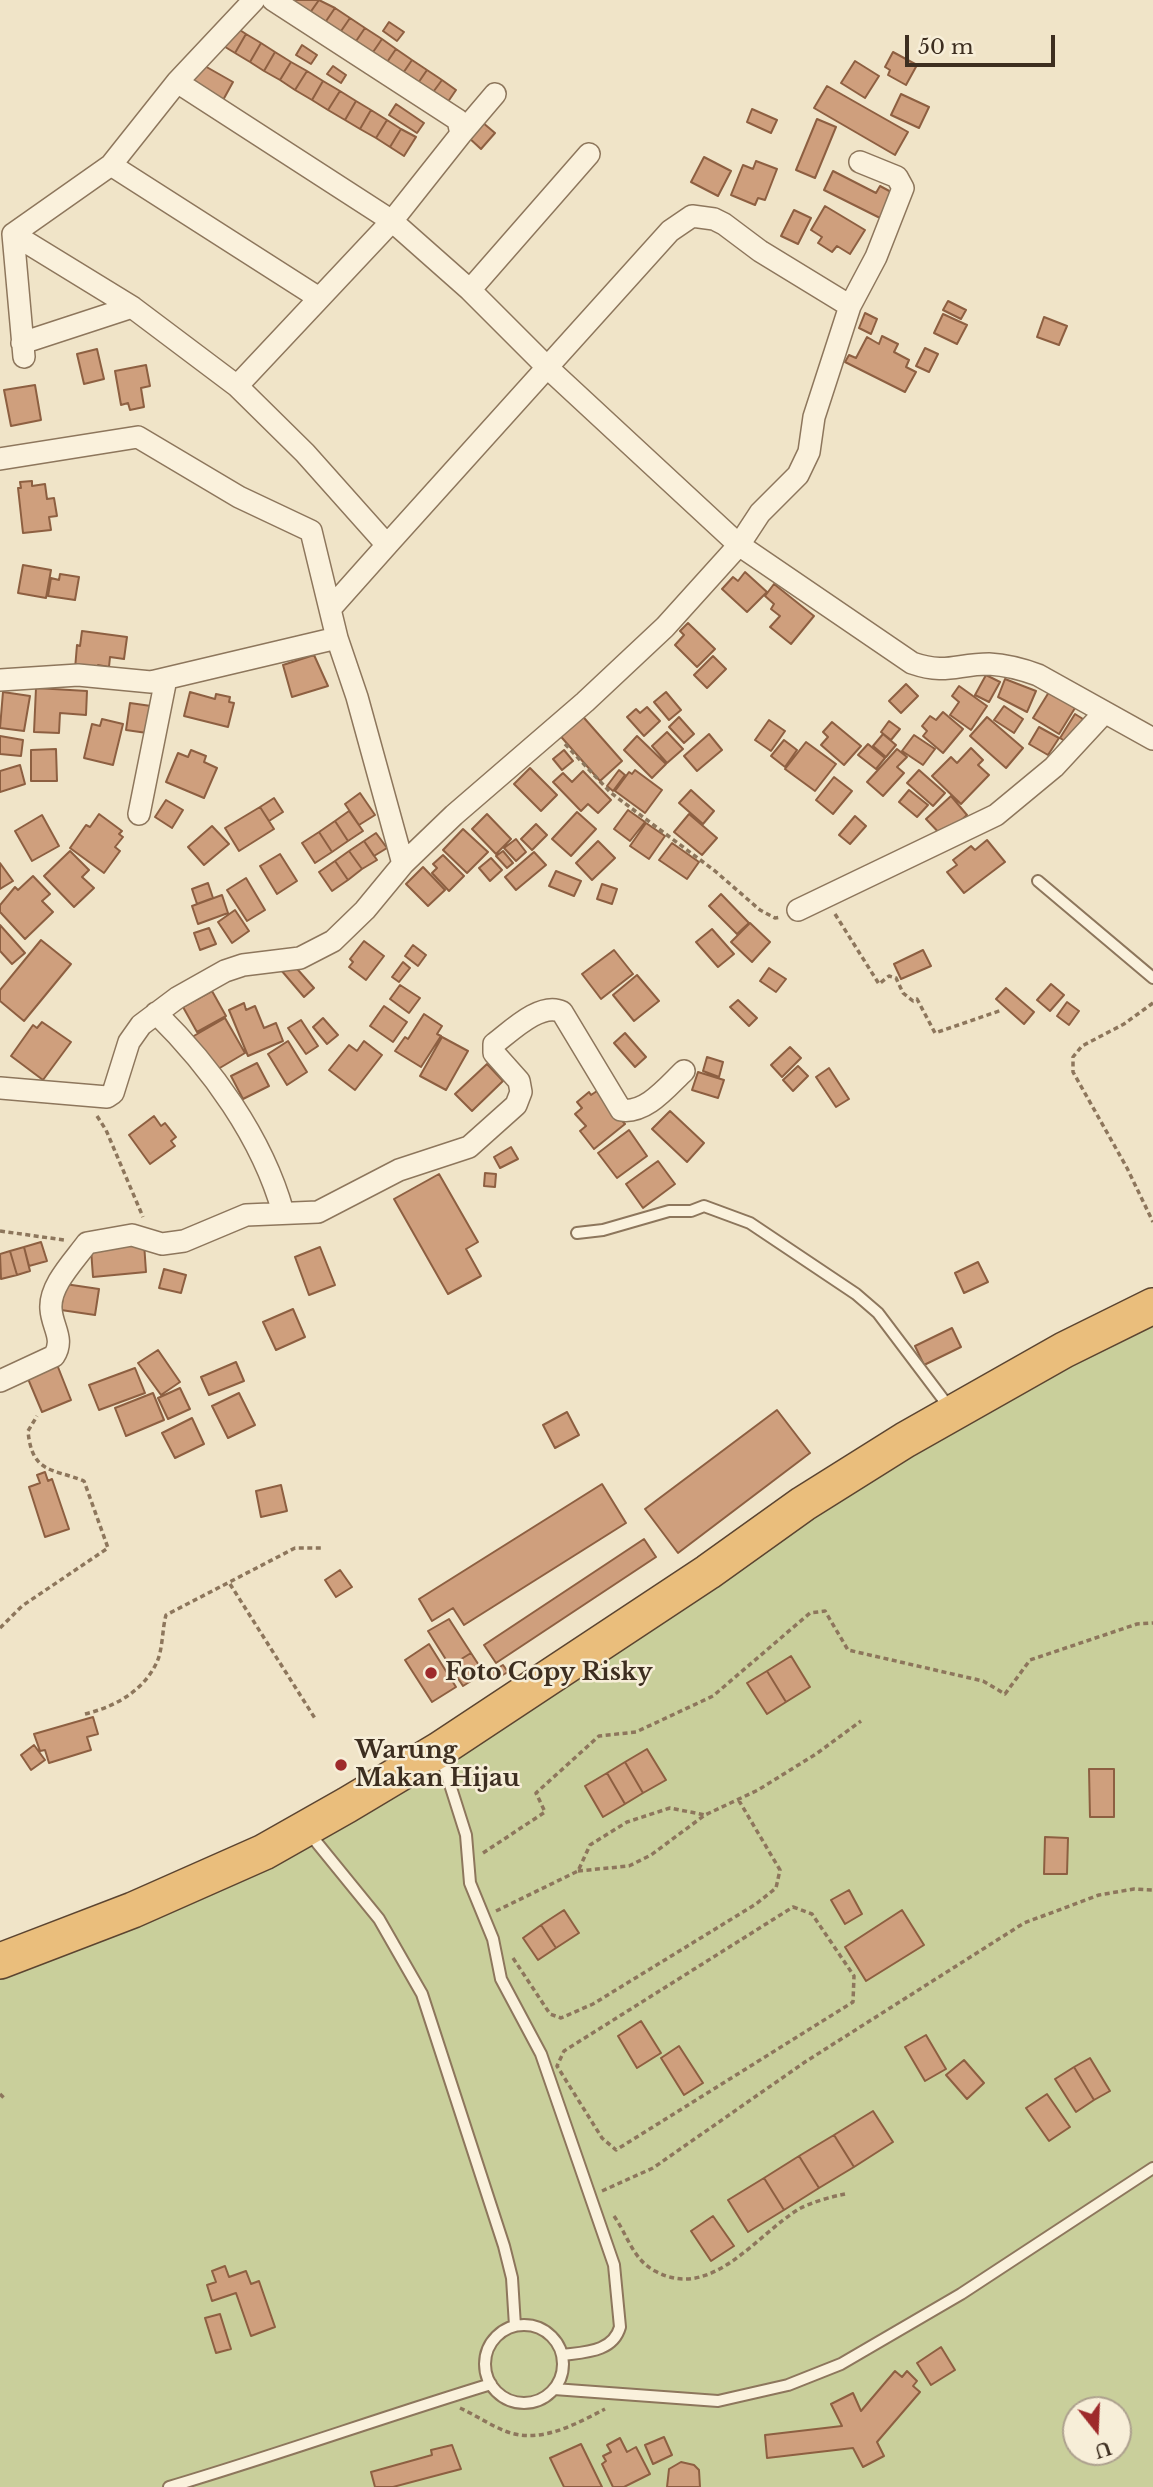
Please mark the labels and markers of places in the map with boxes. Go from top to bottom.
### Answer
place label: Foto Copy Risky [445,1659,652,1687]
marker: Foto Copy Risky [423,1665,439,1681]
place label: Warung Makan Hijau [355,1737,520,1793]
marker: Warung Makan Hijau [333,1757,349,1773]

